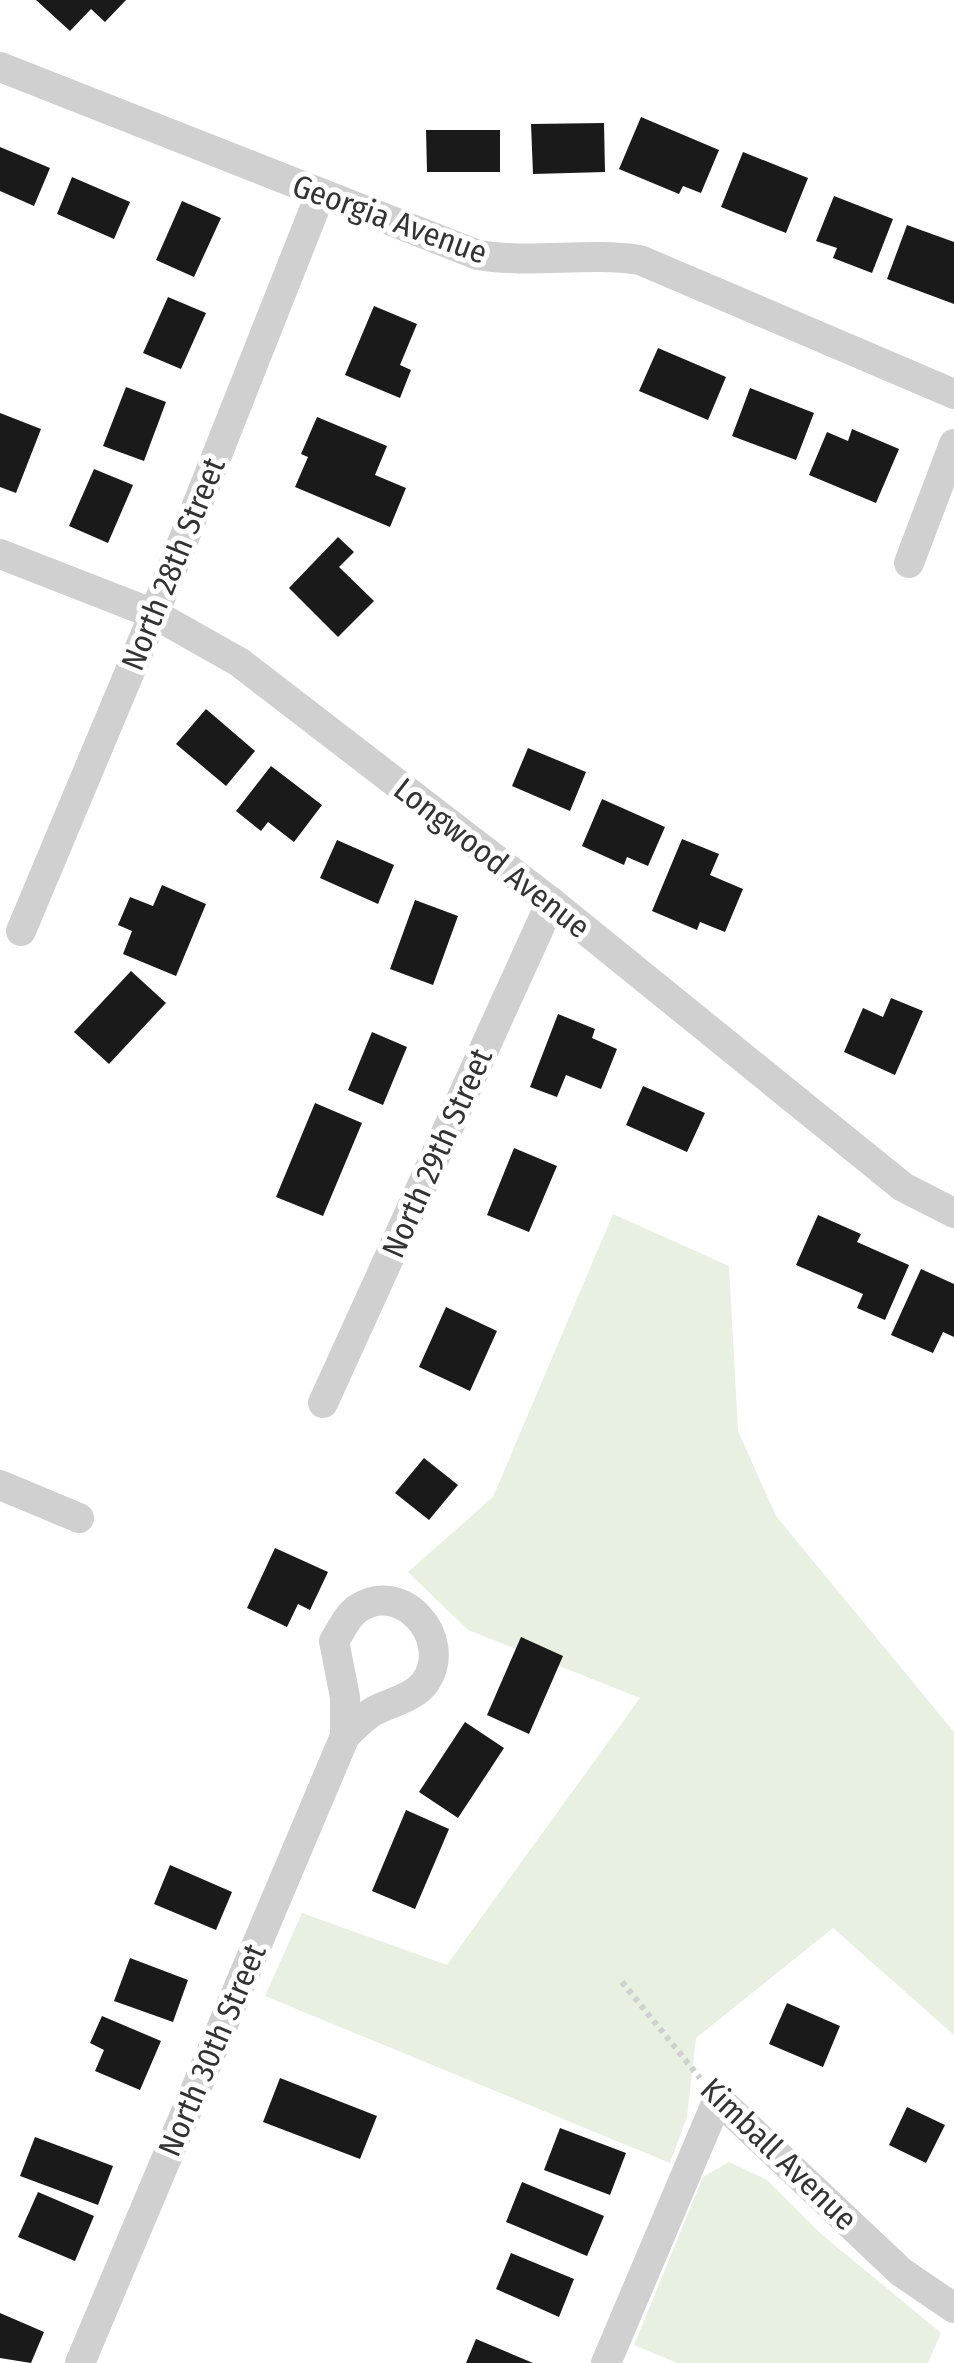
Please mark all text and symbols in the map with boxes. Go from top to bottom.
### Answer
street label: Georgia Avenue [288,166,492,272]
street label: North 28th Street [113,452,233,676]
street label: Longwood Avenue [387,770,597,946]
street label: North 29th Street [374,1042,500,1264]
street label: North 30th Street [150,1938,274,2162]
street label: Kimball Avenue [693,2070,865,2238]

